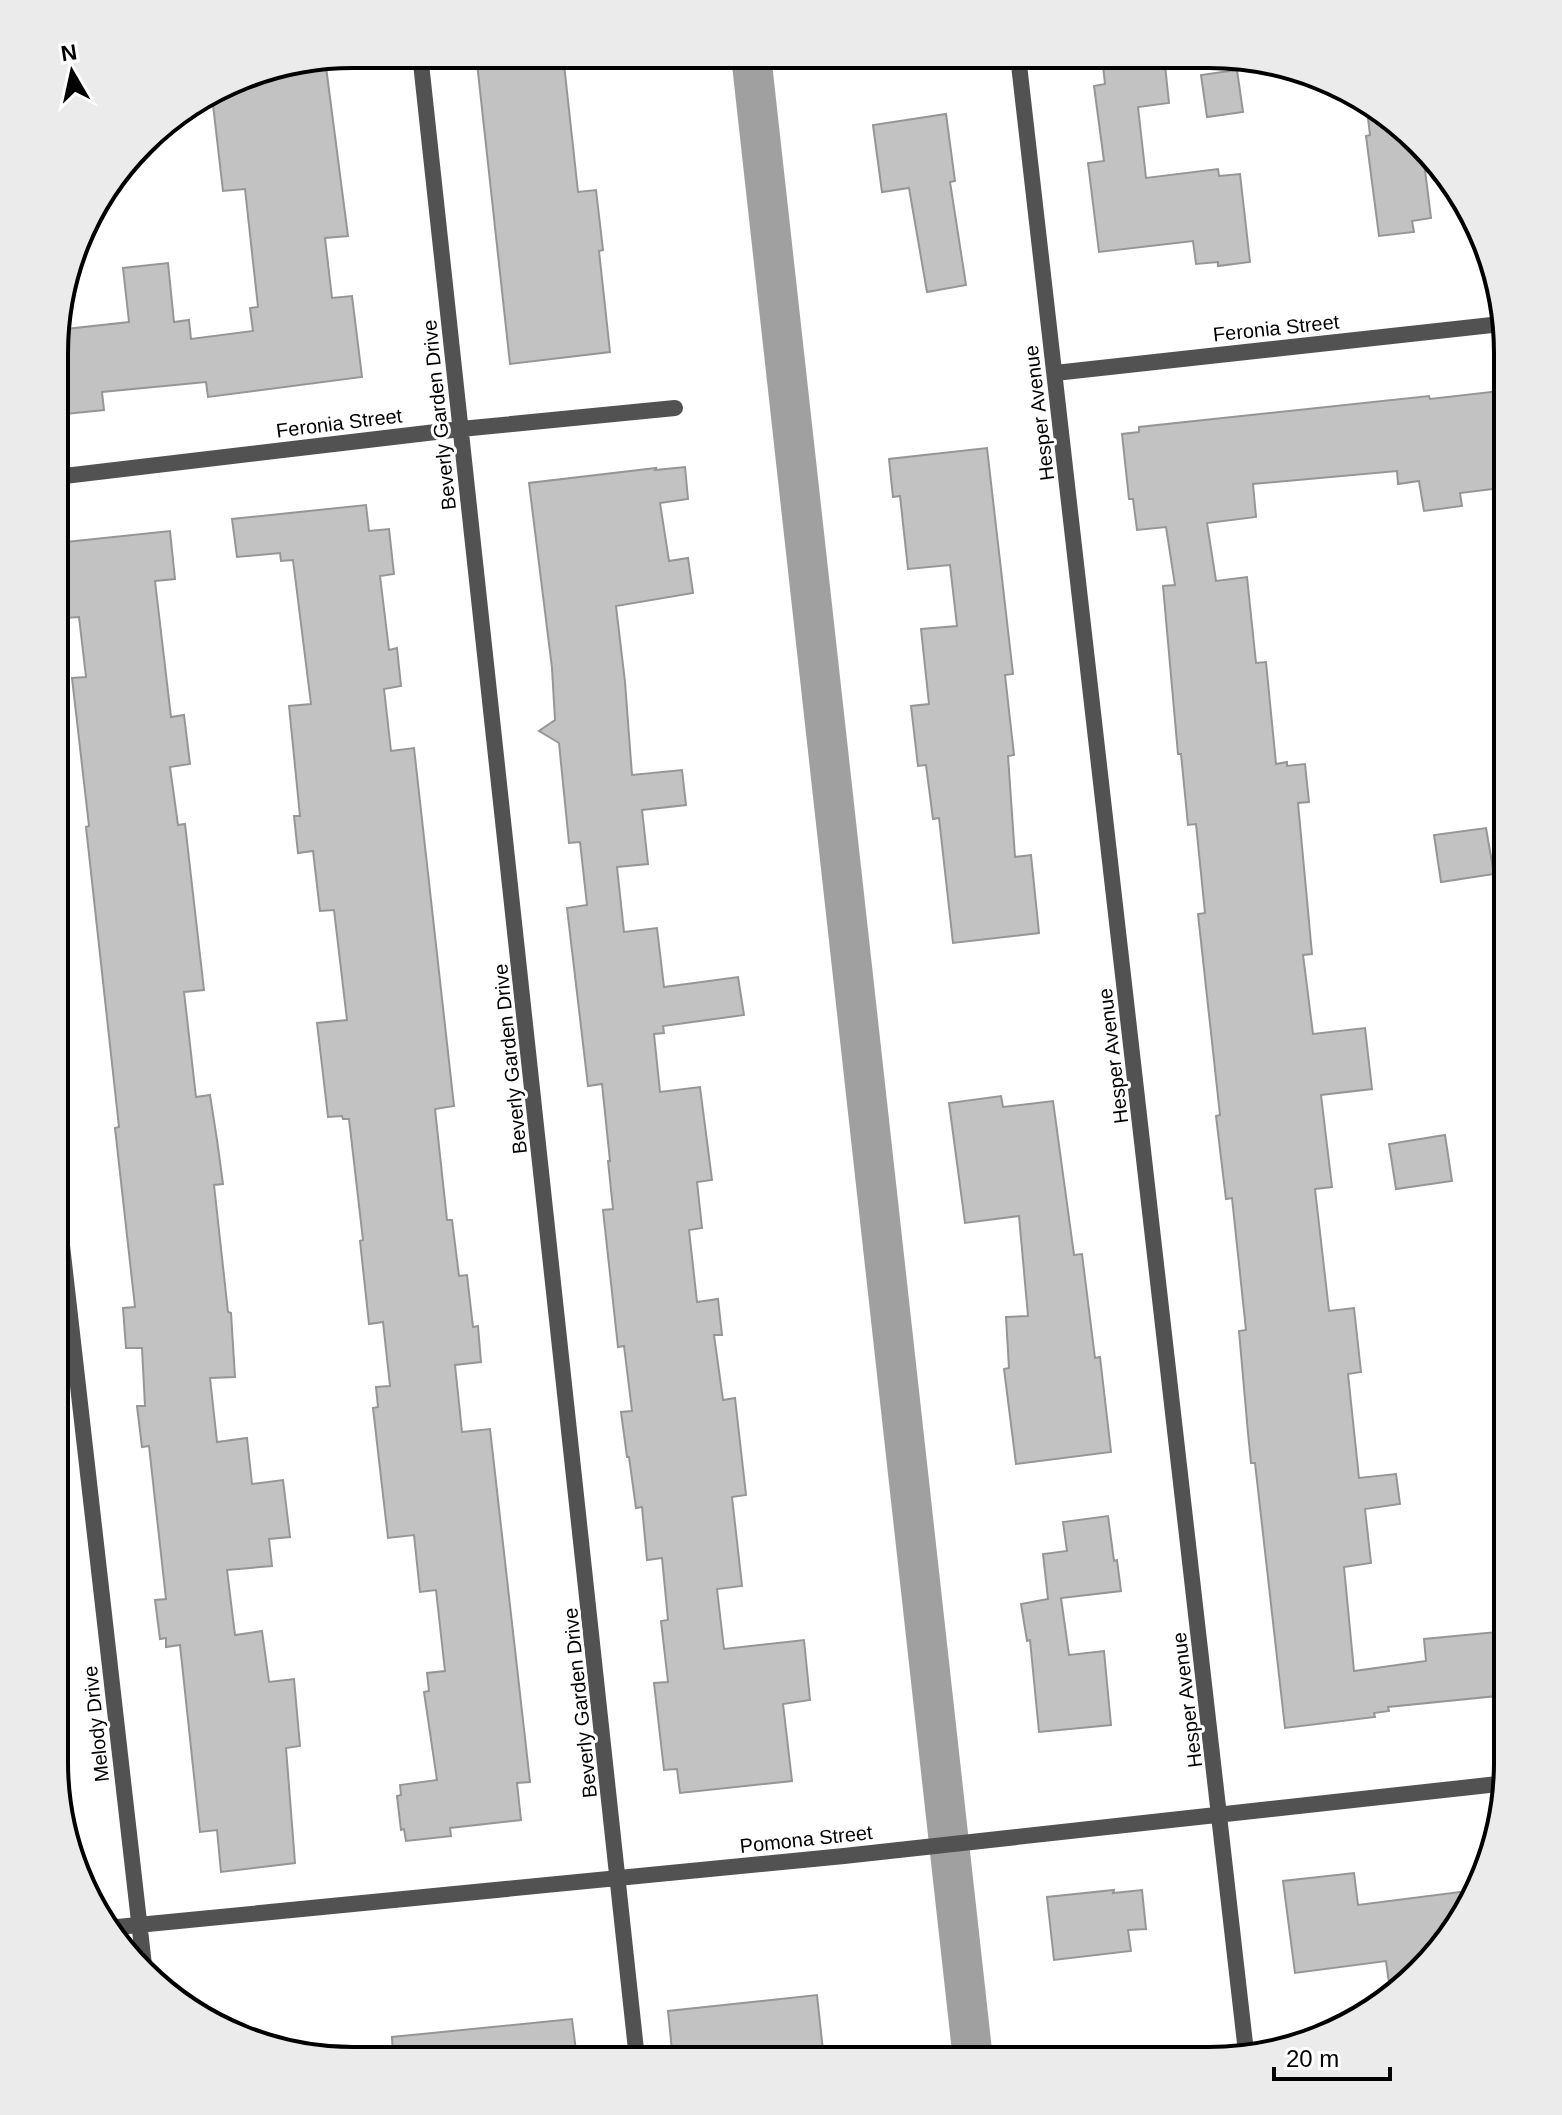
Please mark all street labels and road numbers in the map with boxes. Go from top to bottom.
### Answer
street label: Feronia Street [1212,310,1341,346]
street label: Beverly Garden Drive [418,319,460,511]
street label: Hesper Avenue [1020,344,1058,482]
street label: Feronia Street [275,404,404,442]
street label: Beverly Garden Drive [489,963,531,1155]
street label: Hesper Avenue [1094,987,1132,1125]
street label: Beverly Garden Drive [559,1607,601,1799]
street label: Hesper Avenue [1168,1631,1206,1769]
street label: Melody Drive [79,1665,113,1783]
street label: Pomona Street [739,1821,874,1857]

